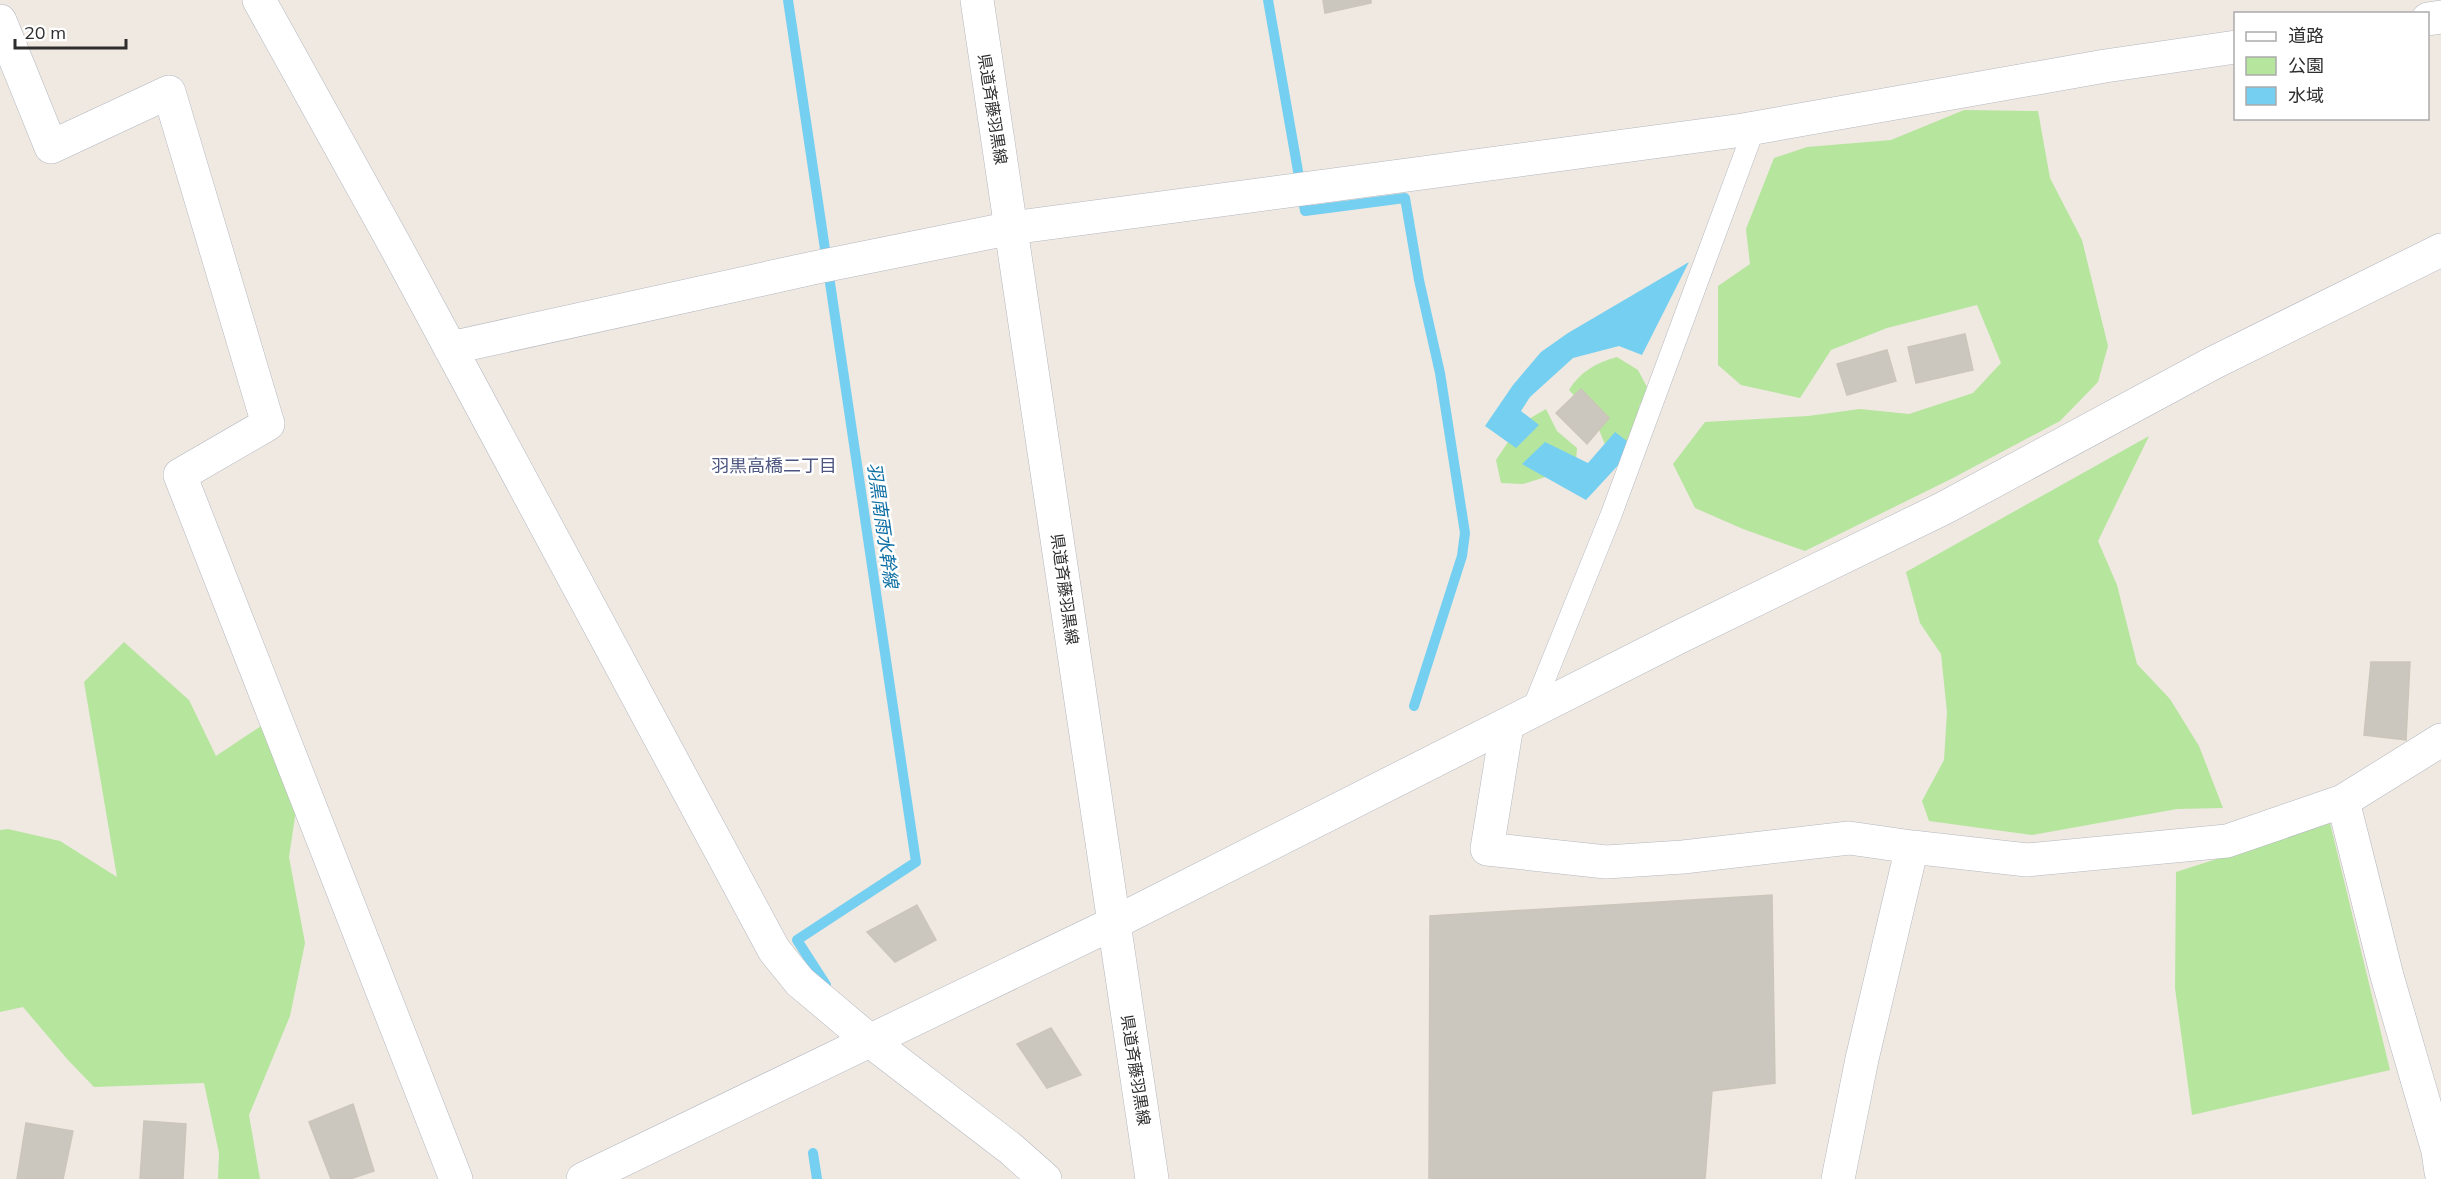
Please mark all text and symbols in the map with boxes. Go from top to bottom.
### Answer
scale bar [15,12,126,50]
legend [2234,12,2429,120]
text: 20 m [24,21,66,44]
text: 道路 [2288,24,2324,47]
street label: 県道斉藤羽黒線 [974,52,1012,166]
text: 公園 [2288,54,2324,77]
text: 水域 [2288,84,2324,107]
district label: 羽黒高橋二丁目 [711,454,837,477]
water label: 羽黒南雨水幹線 [863,461,903,591]
street label: 県道斉藤羽黒線 [1047,532,1083,646]
street label: 県道斉藤羽黒線 [1117,1013,1155,1127]

